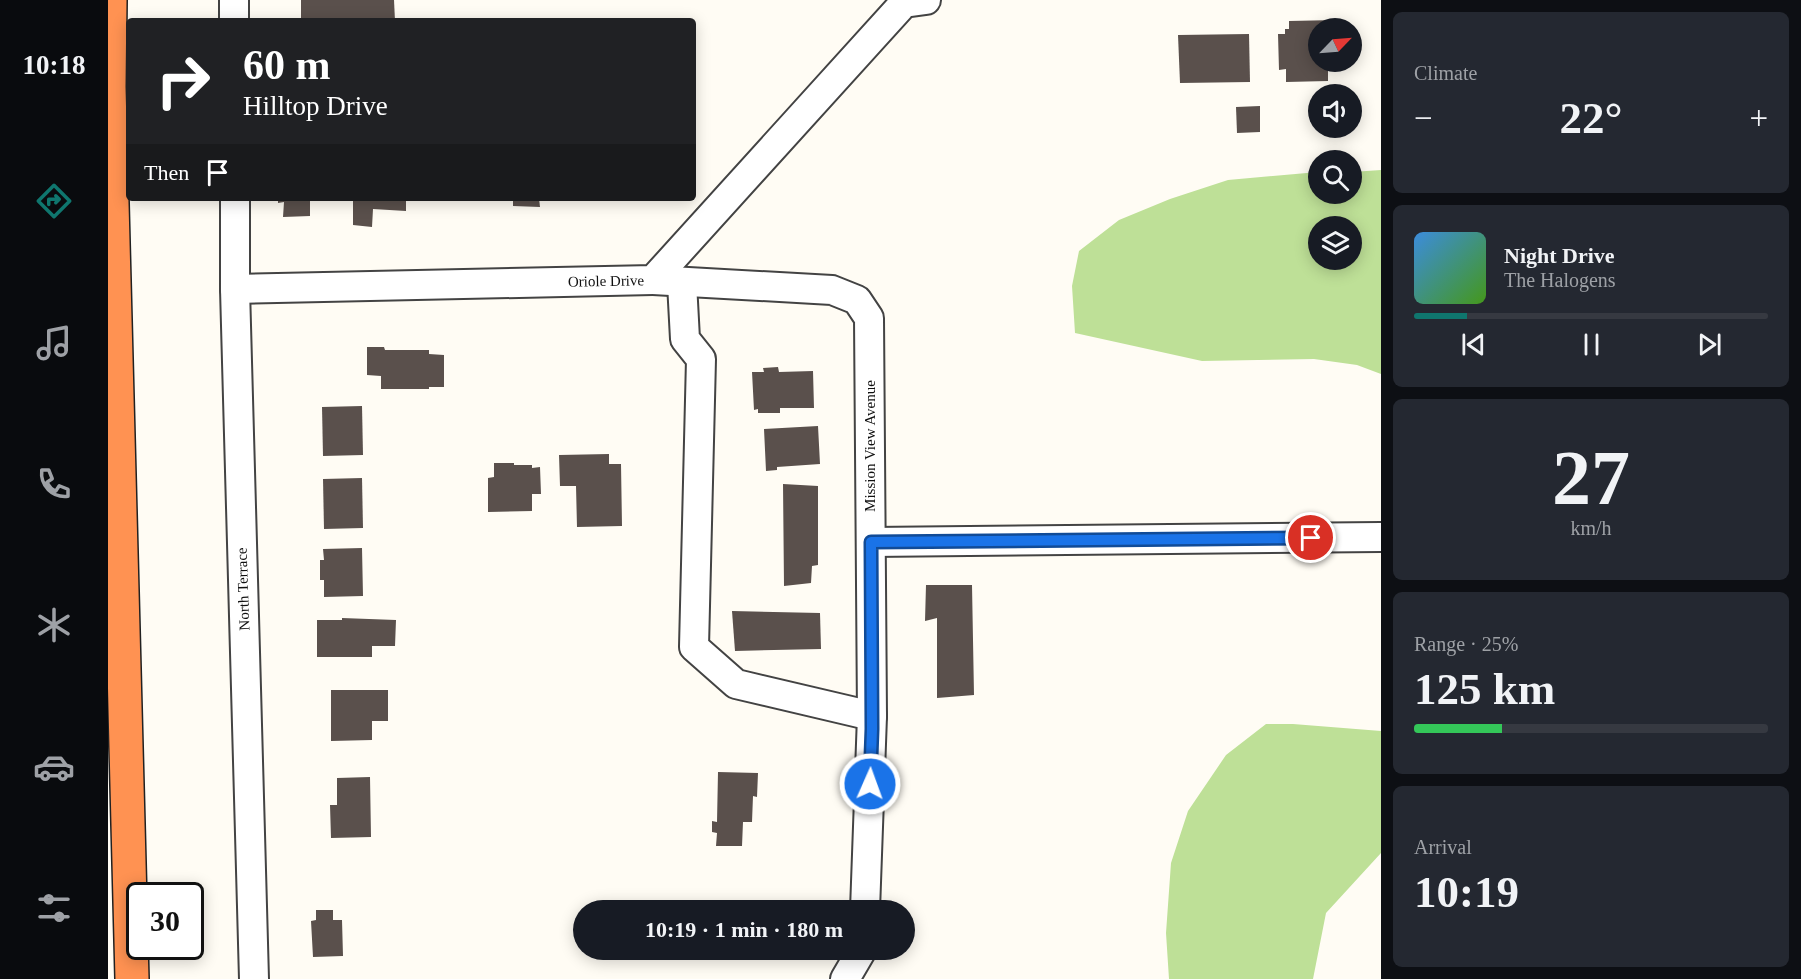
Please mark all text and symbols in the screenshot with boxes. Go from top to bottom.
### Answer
north arrow [1308,18,1362,72]
map controls [1308,18,1362,270]
icon: right [144,42,222,120]
text: 60 m [243,42,331,88]
text: 10:18 [23,50,86,80]
text: Climate [1414,62,1477,84]
button: sound [1308,84,1362,138]
text: Hilltop Drive [243,91,388,121]
text: 22° [1560,93,1623,143]
text: − [1414,100,1433,136]
text: + [1749,100,1768,136]
button: search [1308,150,1362,204]
icon: arrive [201,156,234,189]
text: Then [144,160,189,185]
icon: directions [33,180,75,222]
button: layers [1308,216,1362,270]
text: Night Drive [1504,243,1615,268]
text: The Halogens [1504,269,1616,291]
street label: Oriole Drive [568,272,645,290]
icon: music [33,322,75,364]
icon: previous [1457,328,1490,361]
icon: pause [1575,328,1608,361]
icon: next [1693,328,1726,361]
street label: Mission View Avenue [862,380,878,512]
text: 27 [1552,434,1630,521]
icon: phone [33,463,75,505]
pin [1285,512,1336,563]
text: km/h [1570,517,1612,539]
icon: arrive [1294,521,1327,554]
street label: North Terrace [234,547,252,631]
icon: climate [33,604,75,646]
text: Range · 25% [1414,633,1518,655]
text: 125 km [1414,664,1555,714]
icon: car [33,746,75,788]
position arrow [838,752,902,816]
text: Arrival [1414,836,1472,858]
text: 10:19 [1414,867,1519,917]
speed limit sign: 30 [126,882,204,960]
icon: filters [33,887,75,929]
text: 10:19 · 1 min · 180 m [645,917,843,942]

